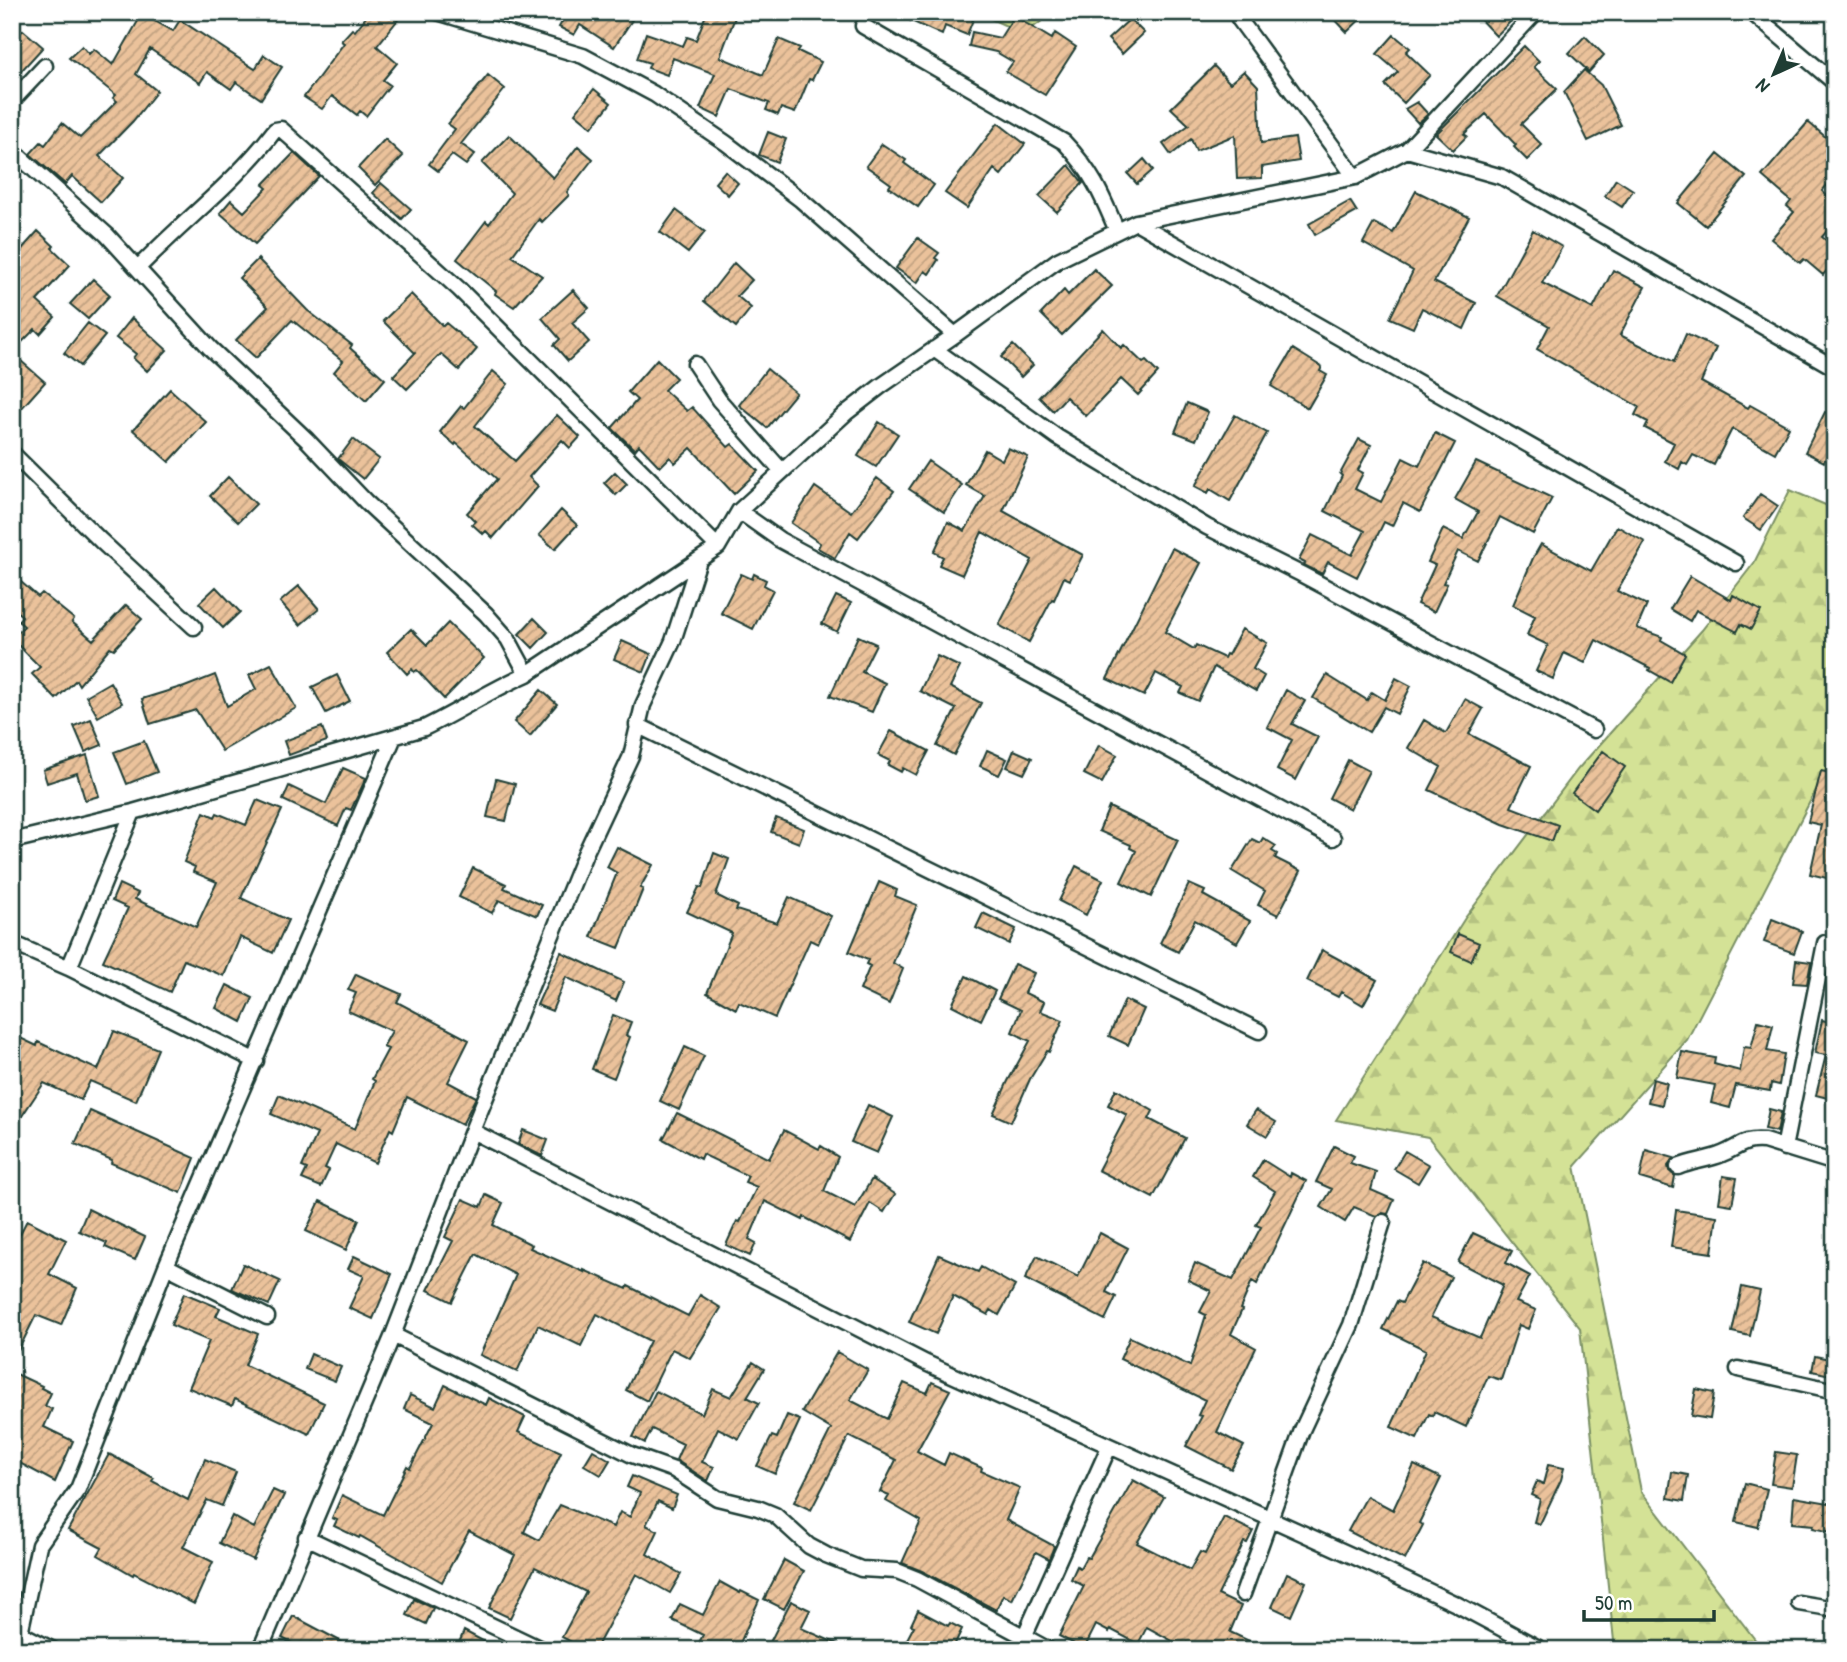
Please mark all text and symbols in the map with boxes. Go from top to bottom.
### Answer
north arrow [1738,38,1808,108]
text: N [1750,73,1775,99]
scale bar [1584,1578,1714,1622]
text: 50 m [1595,1588,1632,1617]

